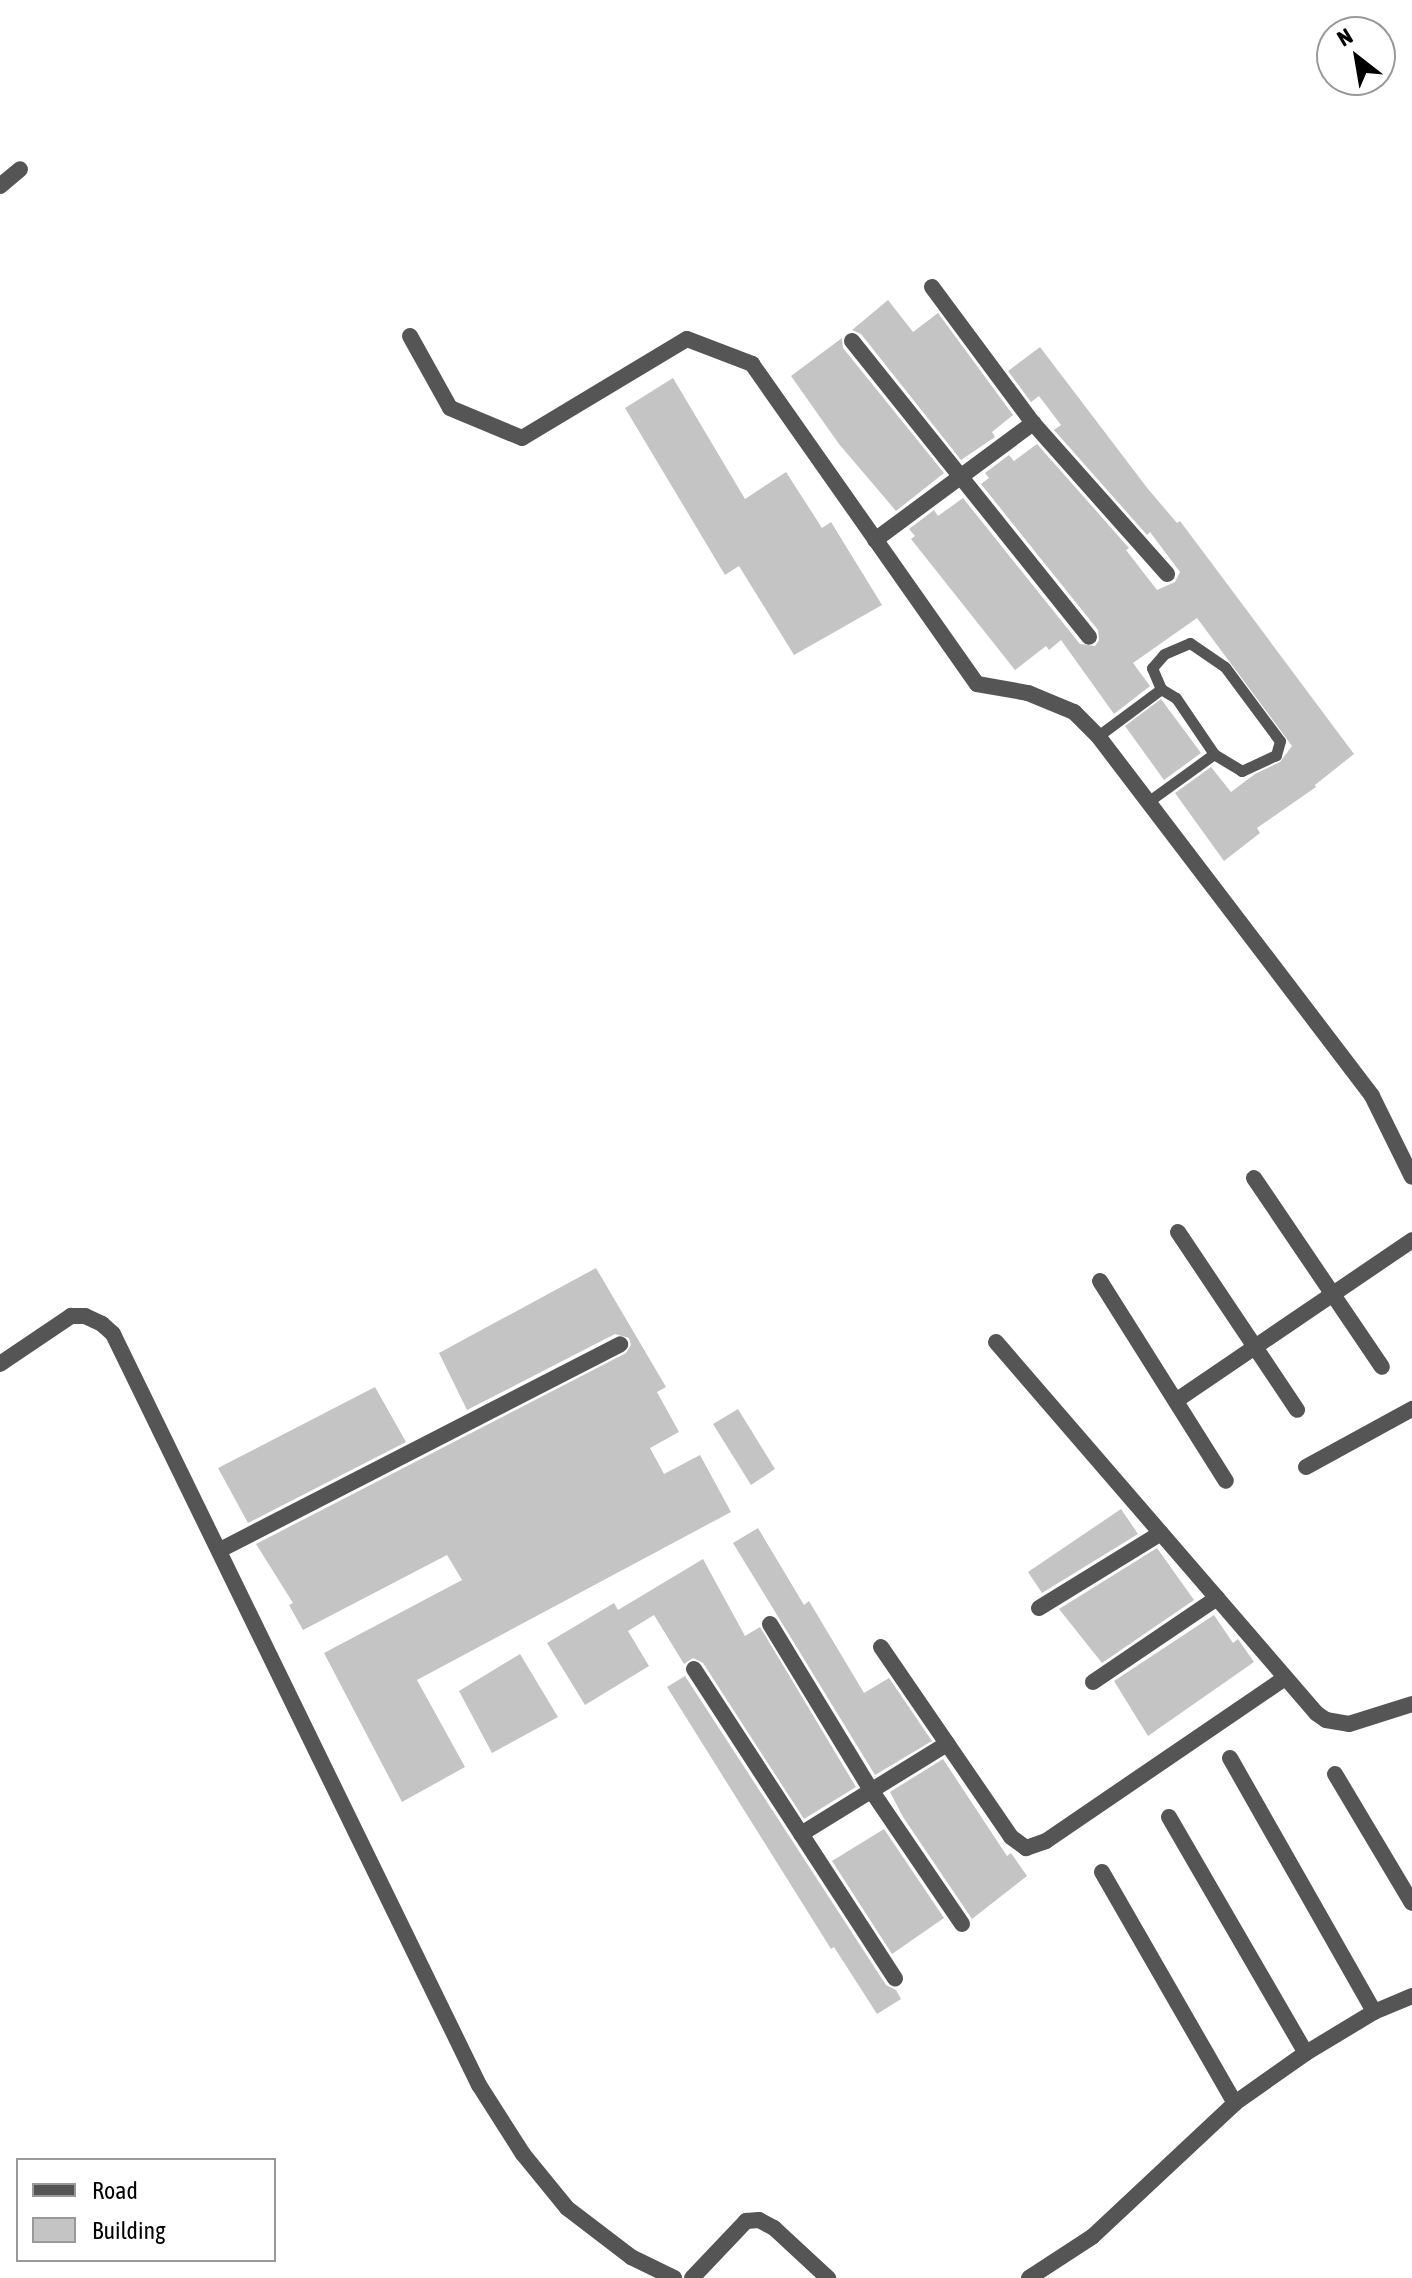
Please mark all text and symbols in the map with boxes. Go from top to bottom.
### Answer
north arrow [1316,16,1396,96]
text: N [1332,23,1357,52]
legend [16,2158,276,2262]
text: Road [92,2177,138,2204]
text: Building [92,2217,165,2244]

